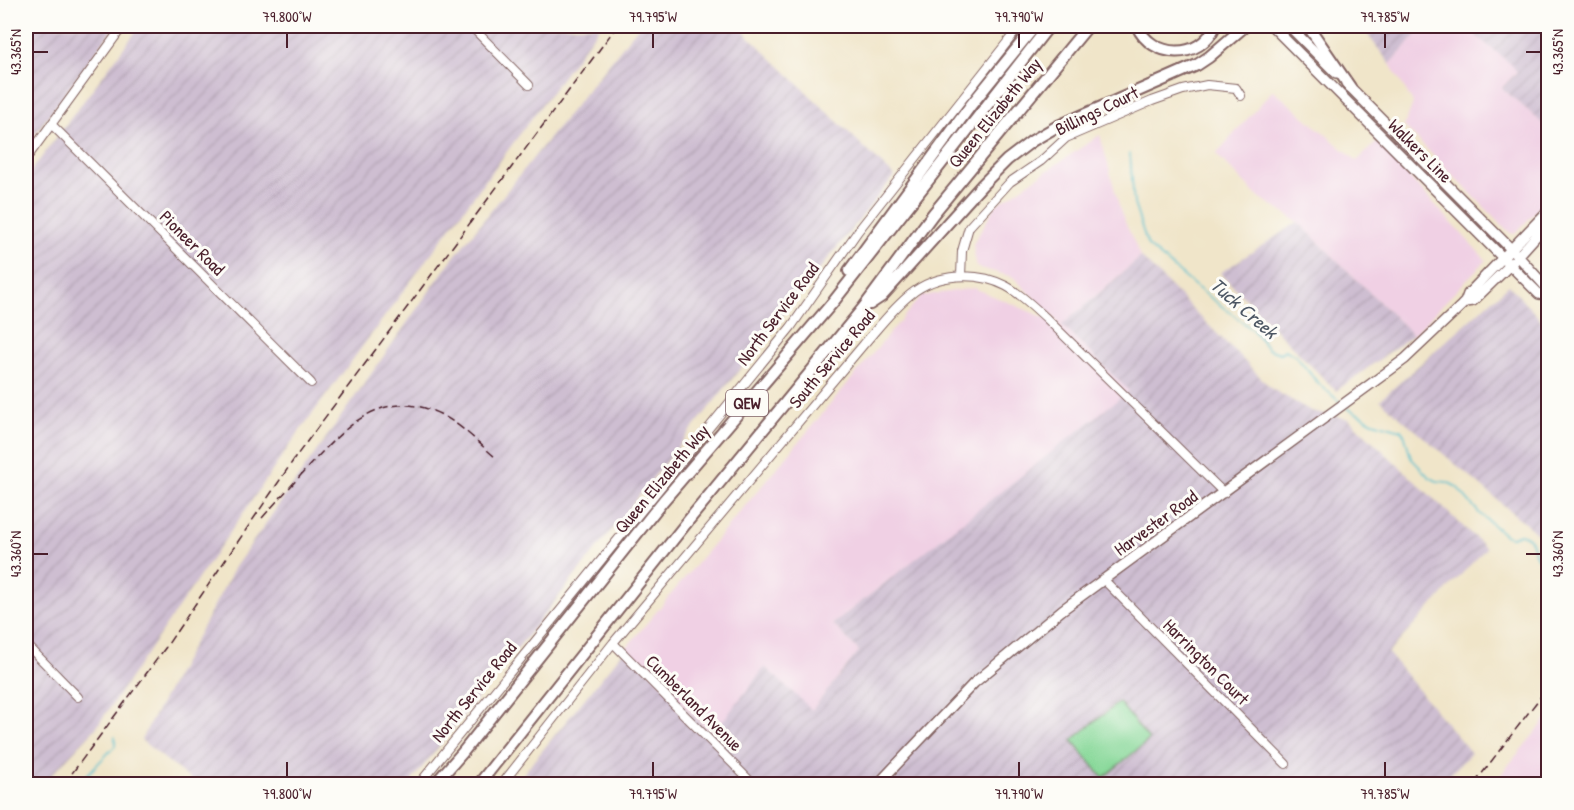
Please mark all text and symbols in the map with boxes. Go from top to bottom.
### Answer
text: 79.800°W [263,6,312,27]
text: 79.795°W [629,6,678,27]
text: 79.790°W [995,6,1044,27]
text: 79.785°W [1360,6,1410,27]
text: 43.365°N [5,29,26,75]
text: 43.365°N [1547,29,1568,75]
street label: Queen Elizabeth Way [942,52,1047,173]
street label: Billings Court [1051,79,1143,141]
street label: Walkers Line [1383,113,1458,188]
street label: Pioneer Road [154,204,231,281]
street label: North Service Road [731,257,825,370]
water label: Tuck Creek [1205,271,1285,345]
street label: South Service Road [783,304,880,413]
road number: QEW [726,390,768,416]
street label: Queen Elizabeth Way [609,419,715,539]
street label: Harvester Road [1109,484,1203,561]
text: 43.360°N [5,531,26,577]
text: 43.360°N [1547,531,1568,577]
street label: Harrington Court [1158,613,1256,711]
street label: North Service Road [425,636,522,747]
street label: Cumberland Avenue [640,649,748,757]
text: 79.800°W [263,783,312,804]
text: 79.795°W [629,783,678,804]
text: 79.790°W [995,783,1044,804]
text: 79.785°W [1360,783,1410,804]

